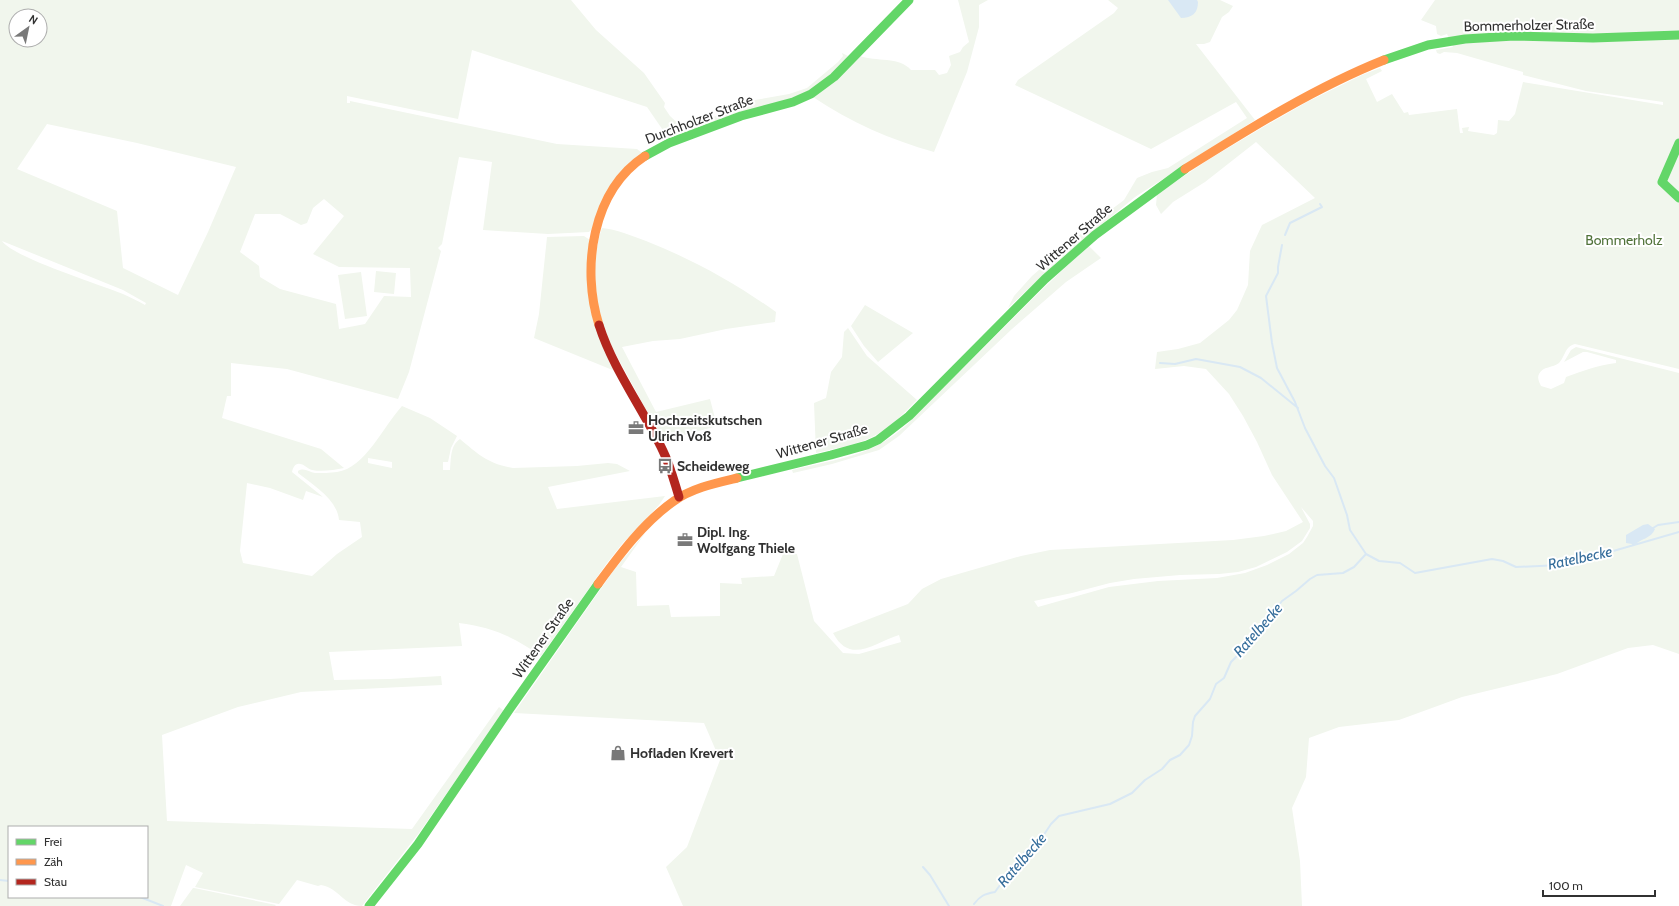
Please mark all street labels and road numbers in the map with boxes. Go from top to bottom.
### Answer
street label: Bommerholzer Straße [1463,15,1595,35]
street label: Durchholzer Straße [642,90,756,148]
street label: Wittener Straße [1033,199,1115,275]
street label: Wittener Straße [774,419,870,463]
street label: Wittener Straße [509,594,577,682]

